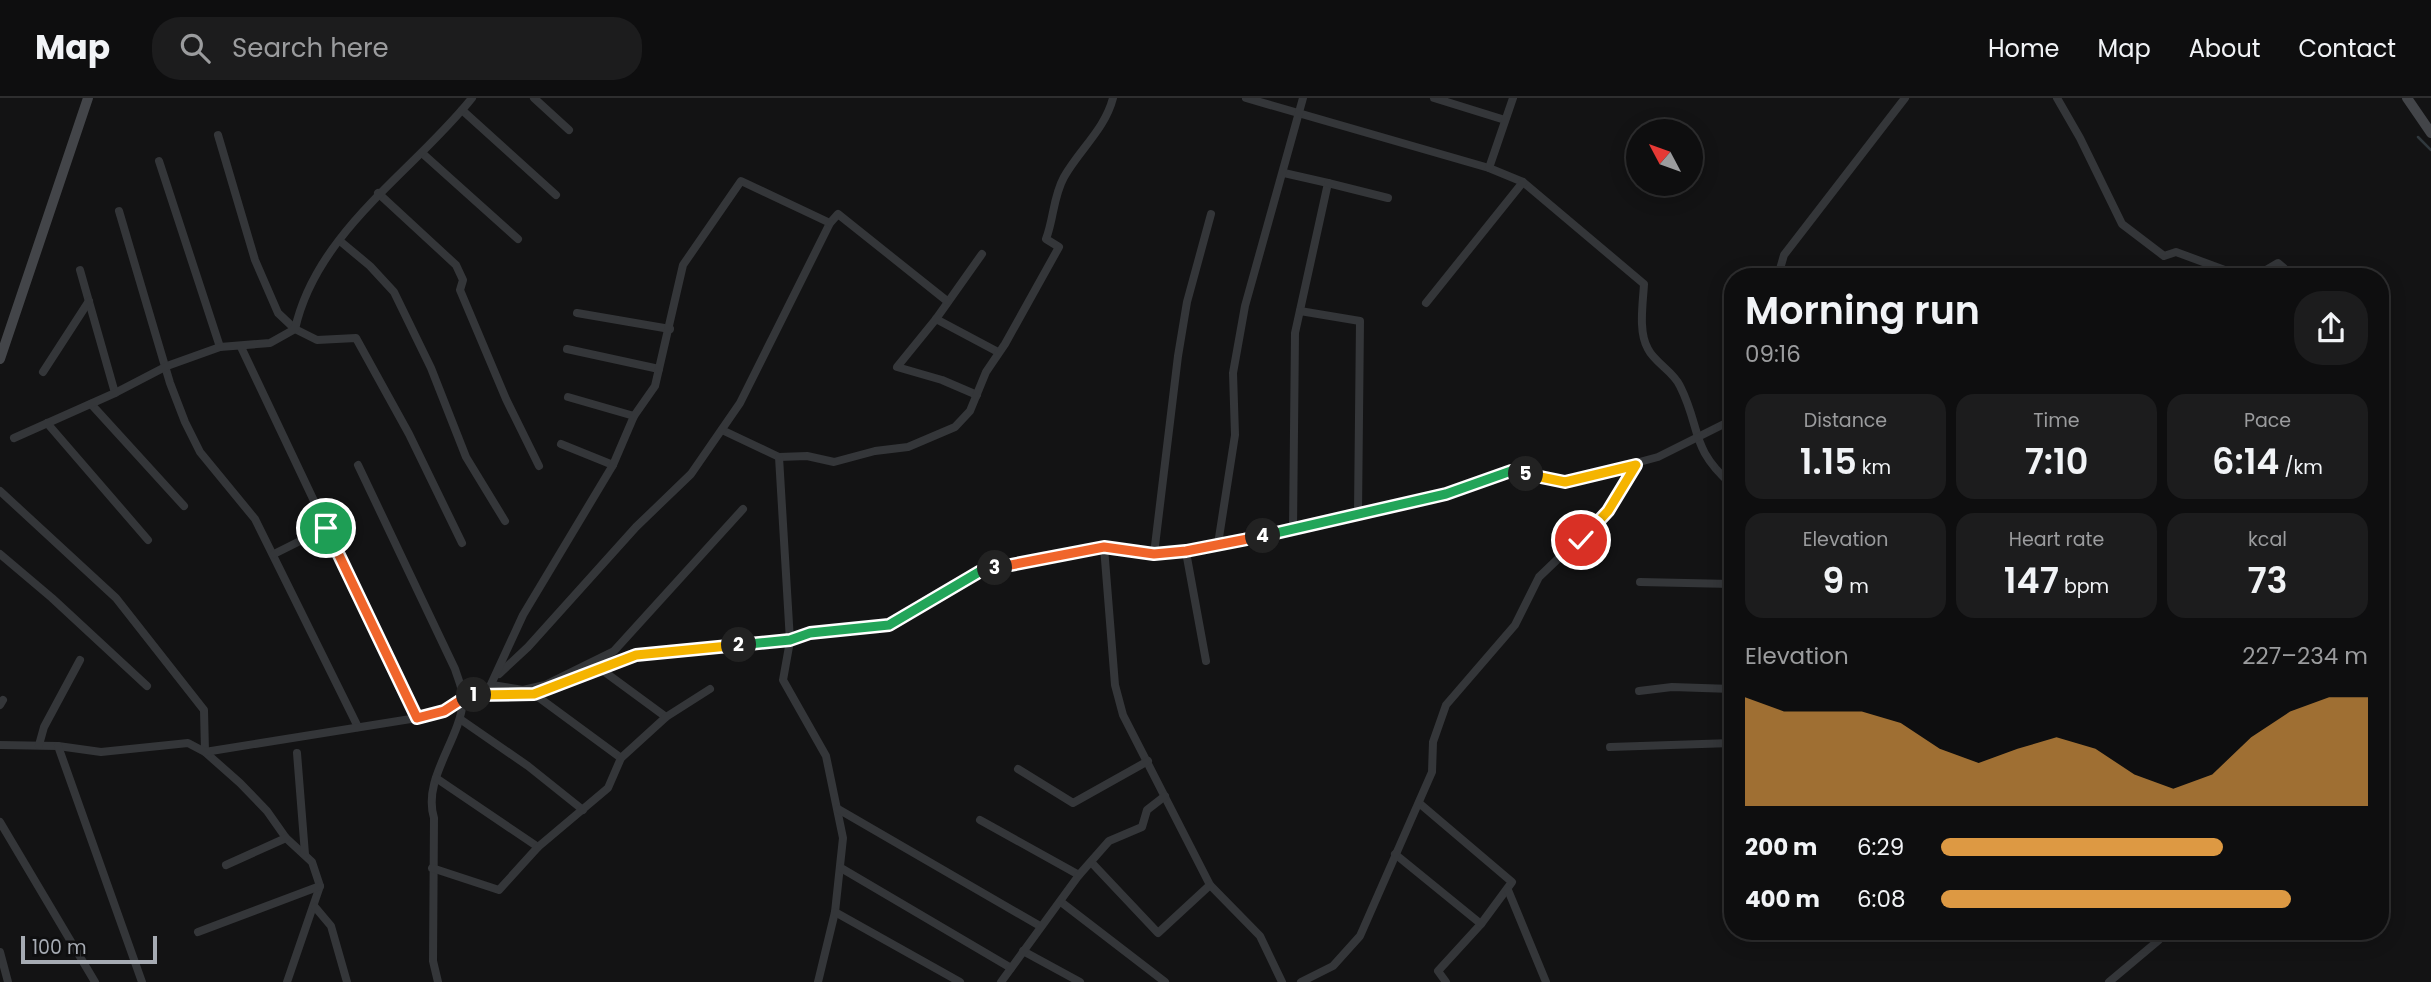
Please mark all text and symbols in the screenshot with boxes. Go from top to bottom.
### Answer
search box [152,17,642,80]
text: Map [35,24,110,71]
icon: search [176,29,214,67]
text: Search here [232,30,389,66]
text: Home [1988,32,2060,65]
text: Map [2098,32,2151,65]
text: About [2189,32,2260,65]
text: Contact [2298,32,2396,65]
north arrow [1626,119,1703,196]
map controls [1626,119,1703,196]
text: Morning run [1745,284,1980,337]
button: share [2294,291,2368,365]
text: 09:16 [1745,338,1801,370]
text: Distance [1804,407,1887,434]
text: Time [2033,407,2080,434]
text: Pace [2244,407,2291,434]
text: 1.15 [1800,437,1857,486]
text: 7:10 [2025,437,2088,486]
text: 6:14 [2212,437,2279,486]
text: km [1857,454,1891,481]
text: /km [2279,454,2323,481]
pin: 5 [1508,456,1544,492]
text: 5 [1519,460,1532,487]
pin [296,498,356,558]
icon: arrive [307,509,345,547]
pin [1551,510,1611,570]
pin: 4 [1246,518,1280,554]
icon: check [1562,521,1600,559]
text: 4 [1256,522,1269,549]
text: Elevation [1803,526,1888,553]
text: Heart rate [2009,526,2104,553]
text: kcal [2248,526,2287,553]
pin: 3 [978,550,1012,586]
text: 3 [989,554,1000,581]
text: 9 [1822,556,1844,605]
text: 147 [2004,556,2059,605]
text: 73 [2247,556,2288,605]
text: m [1844,573,1869,600]
text: bpm [2059,573,2109,600]
pin: 2 [722,628,756,662]
text: 2 [733,631,744,658]
text: Elevation [1745,640,1849,672]
text: 227–234 m [2242,640,2368,672]
pin: 1 [456,678,491,712]
text: 1 [470,681,477,708]
text: 200 m [1745,831,1817,863]
text: 6:29 [1857,831,1904,863]
text: 400 m [1745,883,1820,915]
text: 6:08 [1857,883,1905,915]
scale bar [21,933,158,965]
text: 100 m [32,934,87,961]

